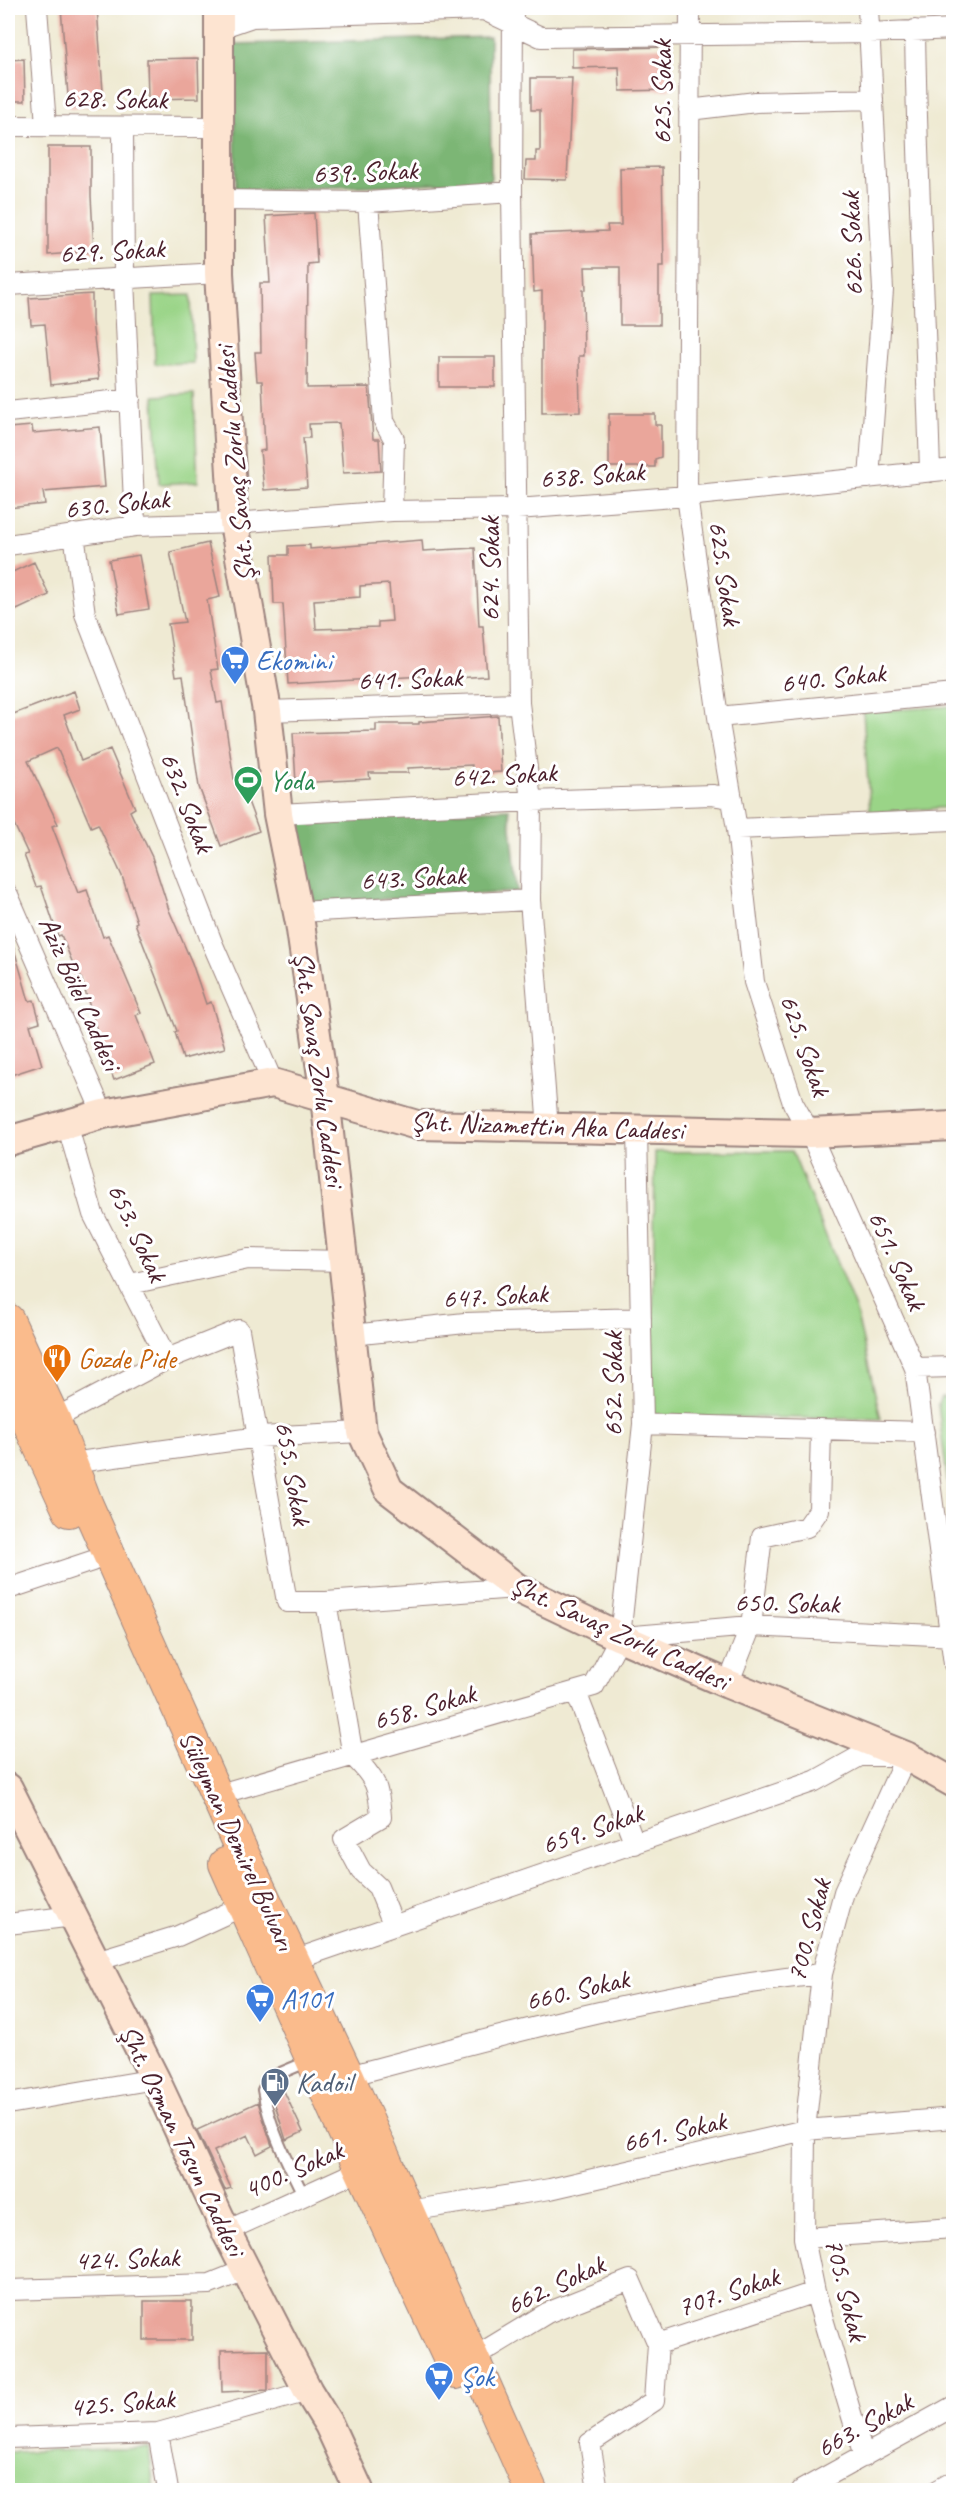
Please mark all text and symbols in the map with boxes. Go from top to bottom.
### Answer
street label: 625. Sokak [644,38,679,145]
street label: 628. Sokak [62,80,170,117]
street label: 639. Sokak [312,152,420,191]
street label: 626. Sokak [832,189,871,297]
street label: 629. Sokak [59,230,167,271]
street label: Şht. Savaş Zorlu Caddesi [206,341,262,583]
street label: 638. Sokak [538,453,647,496]
street label: 630. Sokak [63,480,173,526]
street label: 624. Sokak [472,515,507,622]
street label: 625. Sokak [701,519,750,629]
place label: Ekomini [256,643,335,678]
supermarket icon: Ekomini [219,644,251,686]
street label: 640. Sokak [779,654,889,700]
street label: 641. Sokak [357,659,465,698]
street label: 632. Sokak [152,747,223,859]
street label: 642. Sokak [451,754,559,795]
place label: Yoda [269,763,315,798]
sports icon: Yoda [232,764,264,806]
street label: 643. Sokak [360,857,468,898]
street label: Aziz Bölel Caddesi [31,911,132,1079]
street label: Şht. Savaş Zorlu Caddesi [286,950,354,1192]
street label: 625. Sokak [772,990,840,1102]
street label: Şht. Nizamettin Aka Caddesi [410,1103,688,1148]
street label: 653. Sokak [99,1177,176,1289]
street label: 651. Sokak [860,1205,936,1317]
street label: 647. Sokak [442,1275,550,1316]
street label: 652. Sokak [595,1330,630,1437]
place label: Gozde Pide [78,1341,178,1376]
restaurant icon: Gozde Pide [41,1342,73,1384]
street label: 655. Sokak [267,1418,320,1530]
street label: Şht. Savaş Zorlu Caddesi [505,1567,738,1700]
street label: 650. Sokak [734,1584,842,1621]
street label: 658. Sokak [369,1675,481,1738]
street label: Süleyman Demirel Bulvarı [171,1725,305,1957]
street label: 659. Sokak [537,1794,649,1862]
street label: 700. Sokak [778,1873,839,1985]
street label: 660. Sokak [522,1960,634,2018]
place label: A101 [281,1981,334,2016]
supermarket icon: A101 [244,1982,276,2024]
street label: Şht. Osman Tosun Caddesi [112,2019,255,2265]
place label: Kadoil [296,2065,357,2100]
fuel station icon: Kadoil [259,2066,291,2108]
street label: 661. Sokak [619,2102,731,2160]
street label: 400. Sokak [238,2131,350,2207]
street label: 705. Sokak [817,2234,877,2346]
street label: 424. Sokak [74,2239,182,2278]
street label: 662. Sokak [500,2246,612,2323]
street label: 707. Sokak [673,2258,785,2324]
place label: Şok [460,2359,496,2394]
supermarket icon: Şok [423,2360,455,2402]
street label: 425. Sokak [68,2380,178,2425]
street label: 663. Sokak [810,2383,920,2465]

